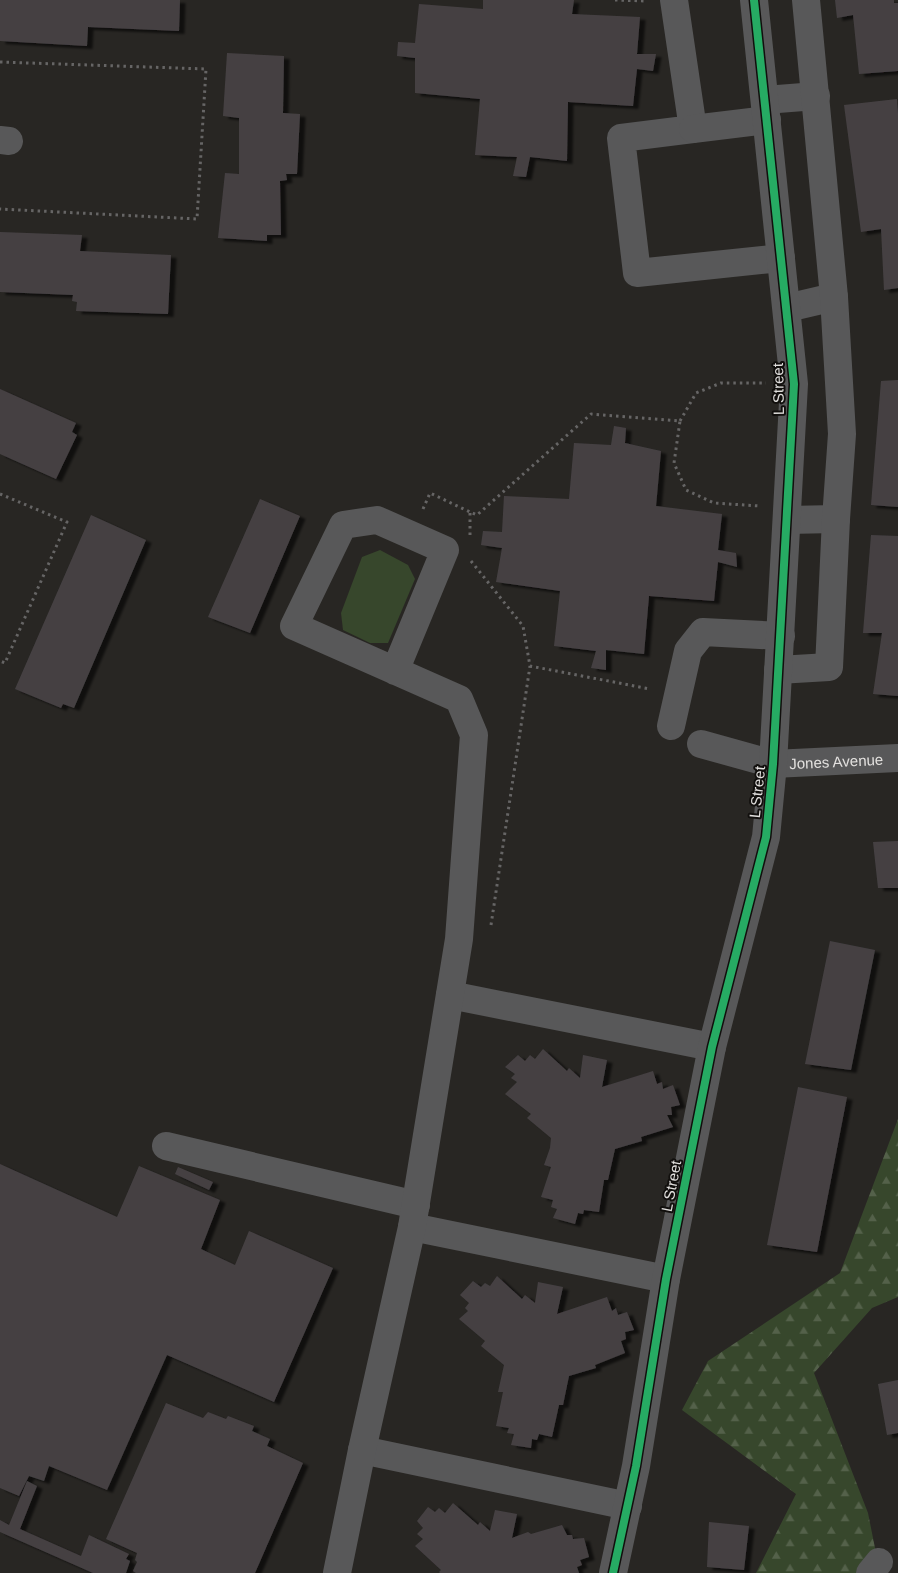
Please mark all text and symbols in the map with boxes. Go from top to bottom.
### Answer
street label: L Street [769,362,787,415]
street label: Jones Avenue [789,750,884,772]
street label: L Street [746,764,768,819]
street label: L Street [658,1158,684,1213]

